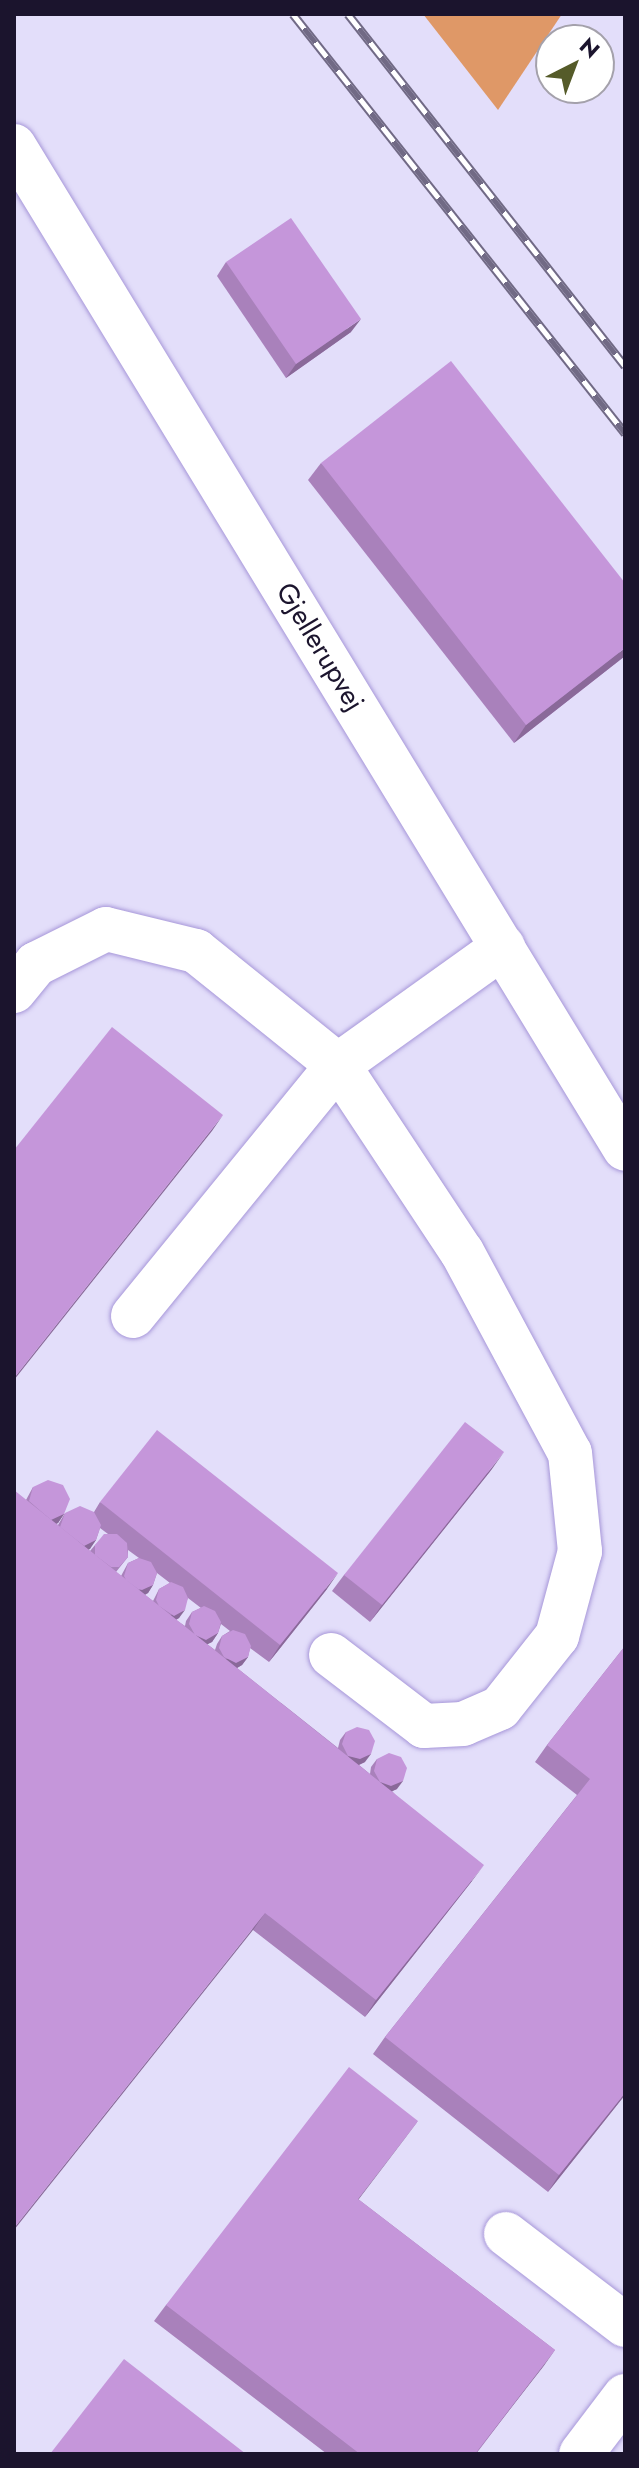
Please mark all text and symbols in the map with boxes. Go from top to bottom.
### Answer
north arrow [535,24,615,104]
text: N [573,30,607,65]
street label: Gjellerupvej [269,577,371,717]

